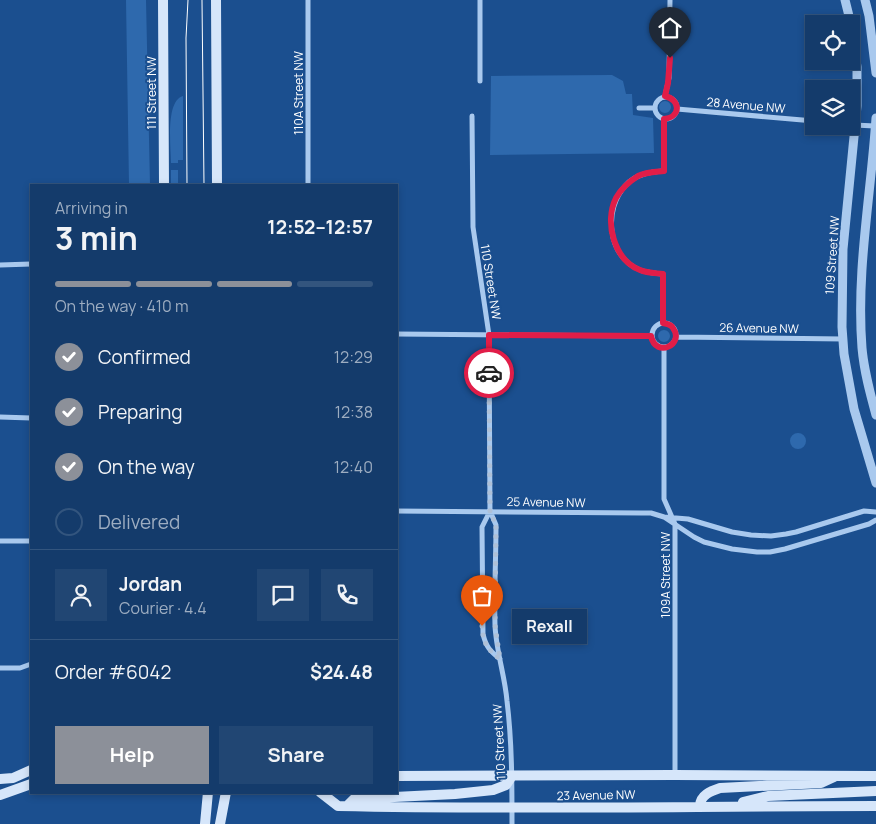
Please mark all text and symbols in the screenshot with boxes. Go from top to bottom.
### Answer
pin [649,7,691,58]
icon: home [656,14,684,42]
map controls [805,15,860,135]
button: locate [805,15,860,70]
street label: 110A Street NW [290,50,307,135]
street label: 111 Street NW [143,55,160,130]
button: layers [805,80,860,135]
street label: 28 Avenue NW [706,93,787,117]
text: Arriving in [55,197,128,219]
text: 12:52–12:57 [267,214,373,240]
street label: 109 Street NW [821,214,843,295]
text: 3 min [55,216,138,260]
street label: 110 Street NW [477,243,505,322]
text: On the way · 410 m [55,295,189,317]
street label: 26 Avenue NW [719,319,800,337]
icon: check [55,343,83,371]
text: Confirmed [98,344,191,370]
text: 12:29 [334,346,373,368]
courier [464,348,514,398]
icon: car [475,359,503,387]
icon: check [55,398,83,426]
text: Preparing [98,399,183,425]
text: 12:38 [335,401,373,423]
icon: check [55,453,83,481]
text: On the way [98,454,195,480]
text: 12:40 [334,456,373,478]
street label: 25 Avenue NW [506,493,586,511]
text: Delivered [98,509,180,535]
street label: 109A Street NW [657,531,674,618]
button: person [55,569,107,621]
button: chat [257,569,309,621]
button: phone [321,569,373,621]
text: Jordan [119,571,182,597]
pin [461,575,503,626]
icon: bag [468,582,496,610]
text: Courier · 4.4 [119,597,207,619]
callout: Rexall [512,608,587,644]
text: Rexall [526,615,573,637]
text: Order #6042 [55,659,171,685]
text: $24.48 [310,659,373,685]
street label: 110 Street NW [488,703,509,780]
button: Help [55,726,209,784]
button: Share [219,726,373,784]
street label: 23 Avenue NW [556,786,636,804]

